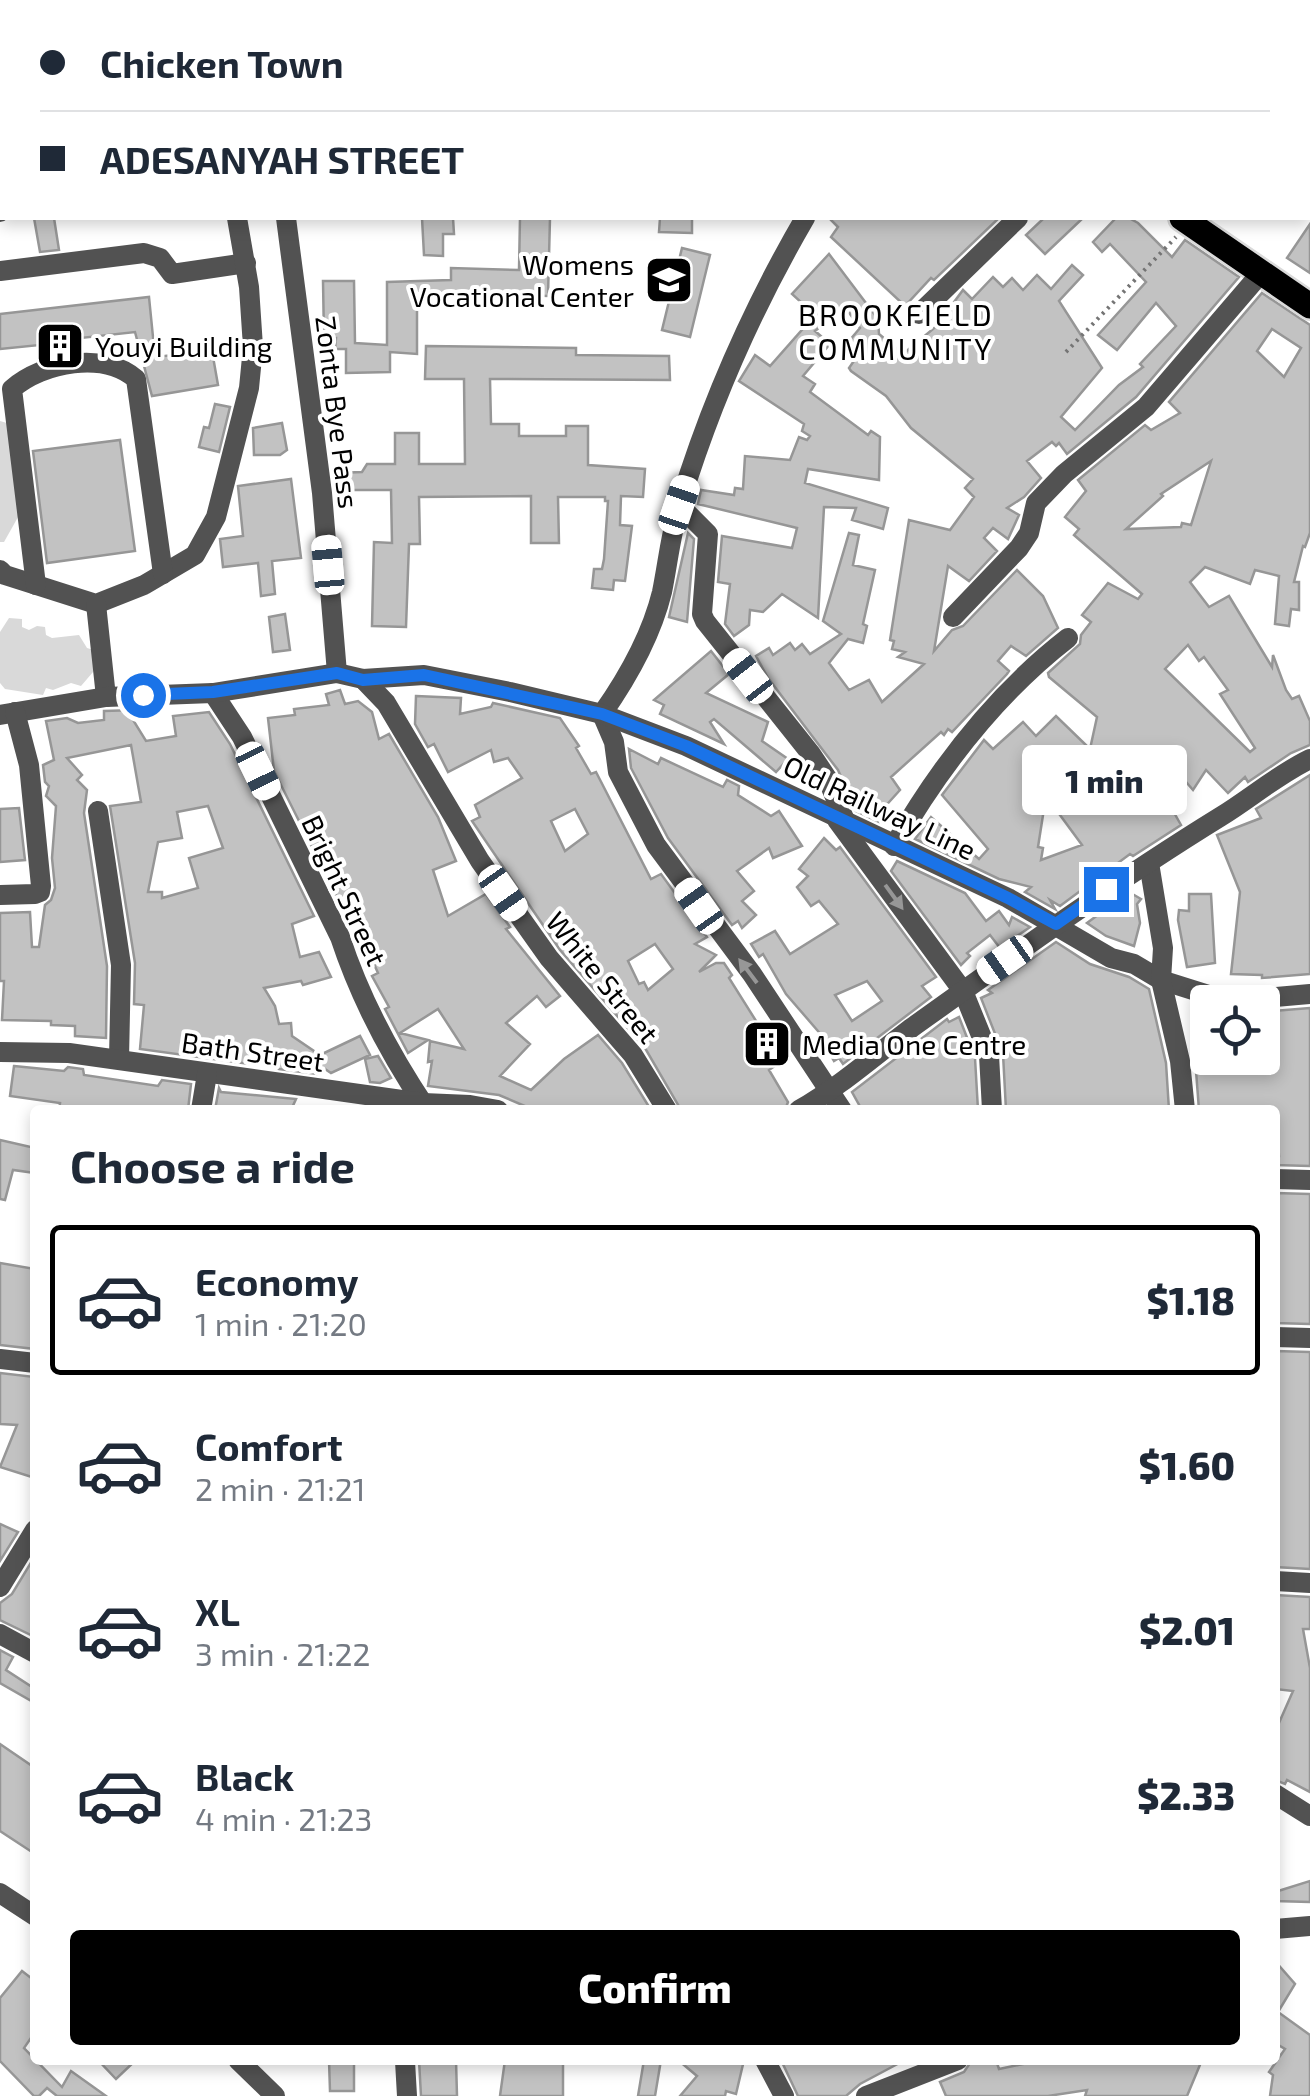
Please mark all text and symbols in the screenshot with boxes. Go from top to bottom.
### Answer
text: Chicken Town [100,40,344,86]
text: ADESANYAH STREET [100,136,464,182]
place label: Womens Vocational Center [410,247,634,313]
school or university icon: Womens Vocational Center [643,254,695,306]
district label: BROOKFIELD COMMUNITY [798,296,994,366]
street label: Zonta Bye Pass [309,314,367,510]
building icon: Youyi Building [34,320,86,372]
place label: Youyi Building [95,329,273,363]
car [655,472,703,538]
car [310,534,346,596]
car [718,643,778,709]
route start [121,673,166,718]
car [231,737,285,805]
callout: 1 min [1024,744,1188,814]
street label: Old Railway Line [778,748,982,866]
text: 1 min [1065,761,1144,799]
street label: Bright Street [295,809,395,971]
car [474,860,532,926]
route end [1084,867,1129,912]
car [670,873,728,939]
one-way arrow [883,884,903,910]
street label: White Street [540,904,666,1050]
car [972,931,1038,989]
one-way arrow [738,959,759,985]
map controls [1190,985,1280,1075]
button: locate [1190,985,1280,1075]
building icon: Media One Centre [741,1018,793,1070]
street label: Bath Street [179,1024,327,1078]
place label: Media One Centre [802,1027,1026,1061]
text: Choose a ride [70,1138,355,1192]
icon: car [75,1255,165,1345]
text: Economy [195,1258,359,1304]
text: $1.18 [1146,1277,1235,1323]
text: 1 min · 21:20 [195,1304,367,1342]
icon: car [75,1420,165,1510]
text: Comfort [195,1423,343,1469]
text: $1.60 [1139,1442,1235,1488]
text: 2 min · 21:21 [195,1469,366,1507]
icon: car [75,1585,165,1675]
text: XL [195,1588,240,1634]
text: $2.01 [1139,1607,1235,1653]
text: 3 min · 21:22 [195,1634,371,1672]
icon: car [75,1750,165,1840]
text: Black [195,1753,294,1799]
text: $2.33 [1137,1772,1235,1818]
text: 4 min · 21:23 [195,1799,372,1837]
button: Confirm [70,1930,1240,2045]

